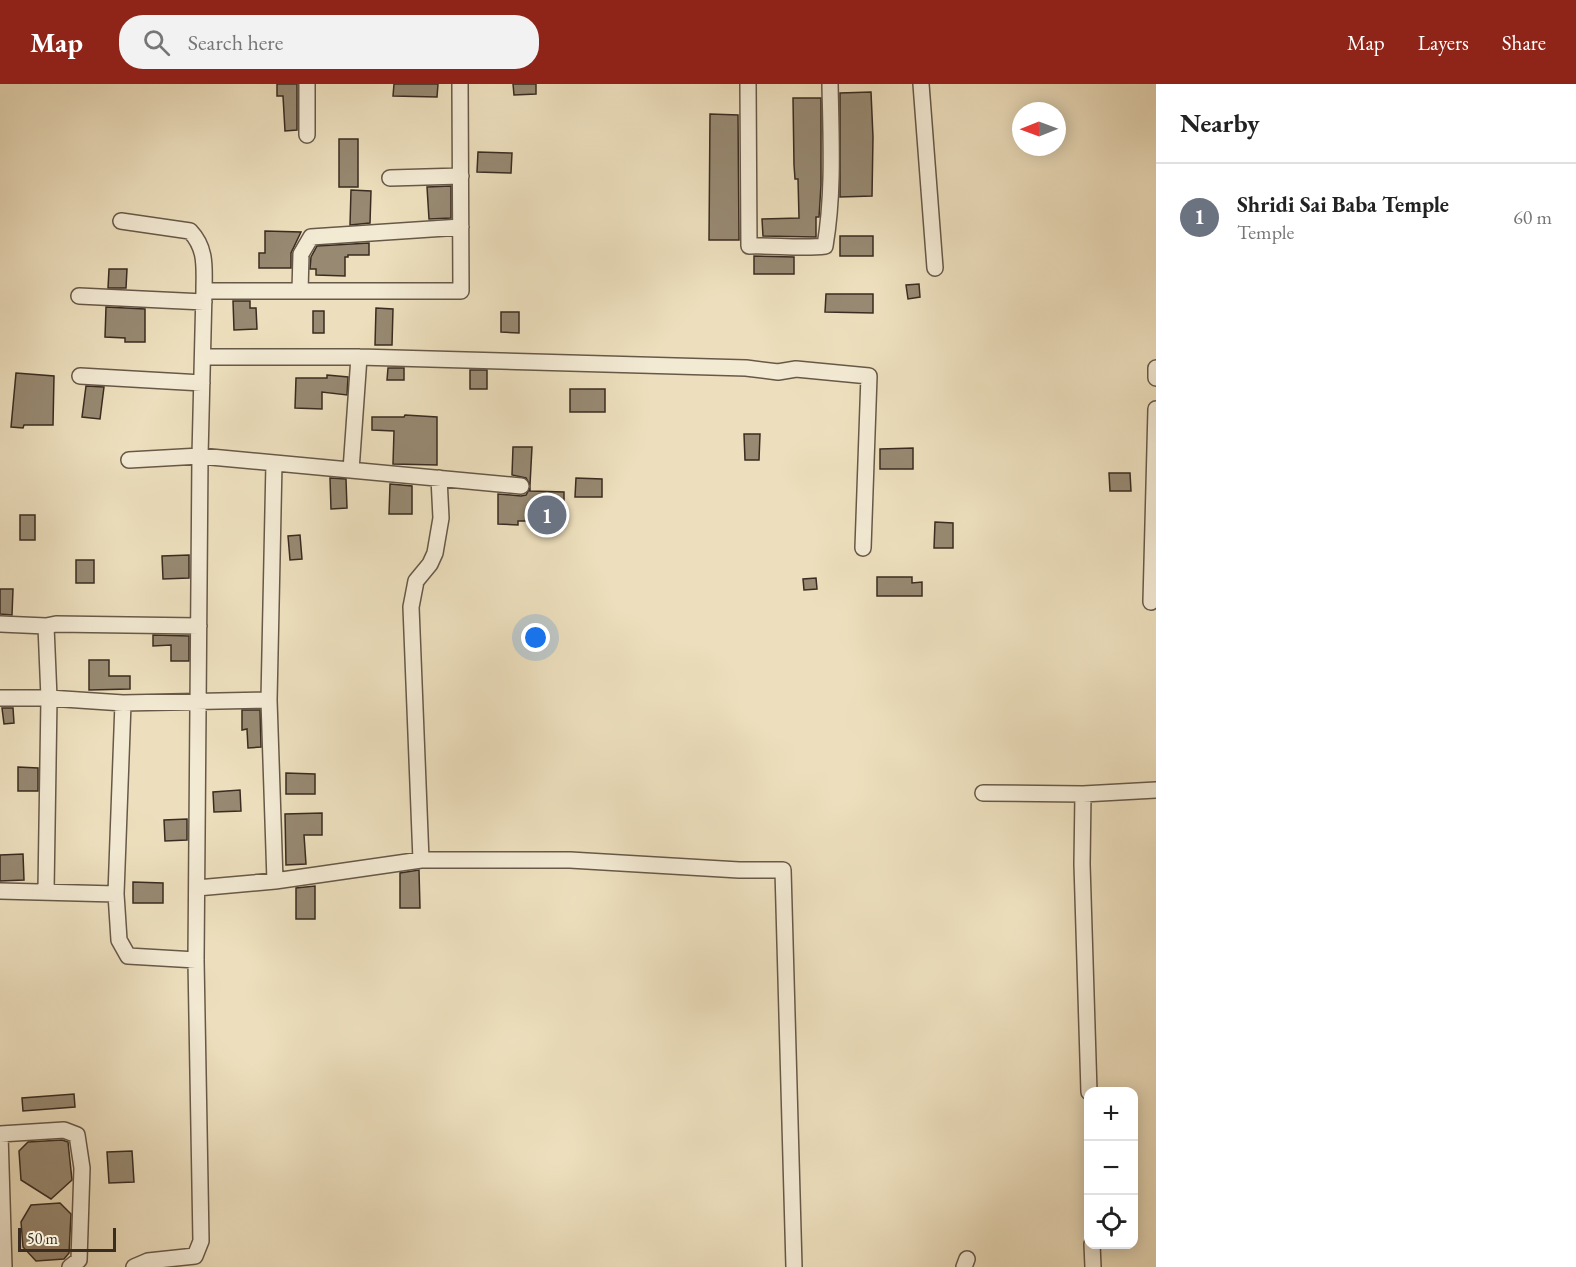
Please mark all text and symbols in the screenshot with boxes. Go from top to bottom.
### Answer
search box [119,15,539,69]
text: Map [30,24,83,60]
icon: search [140,26,173,59]
text: Search here [188,28,283,57]
text: Map [1347,29,1385,56]
text: Layers [1418,29,1469,56]
text: Share [1502,29,1546,56]
north arrow [1012,102,1066,156]
text: Nearby [1180,106,1260,140]
text: Shridi Sai Baba Temple [1237,190,1449,219]
text: 1 [1194,204,1205,230]
text: 60 m [1513,204,1552,230]
text: Temple [1237,219,1294,245]
pin: 1 [528,492,566,538]
your location [521,623,550,652]
map controls [1084,1087,1138,1249]
button: + [1084,1087,1138,1141]
button: − [1084,1141,1138,1195]
button: locate [1084,1195,1138,1249]
scale bar [18,1225,116,1252]
text: 50 m [27,1228,58,1249]

